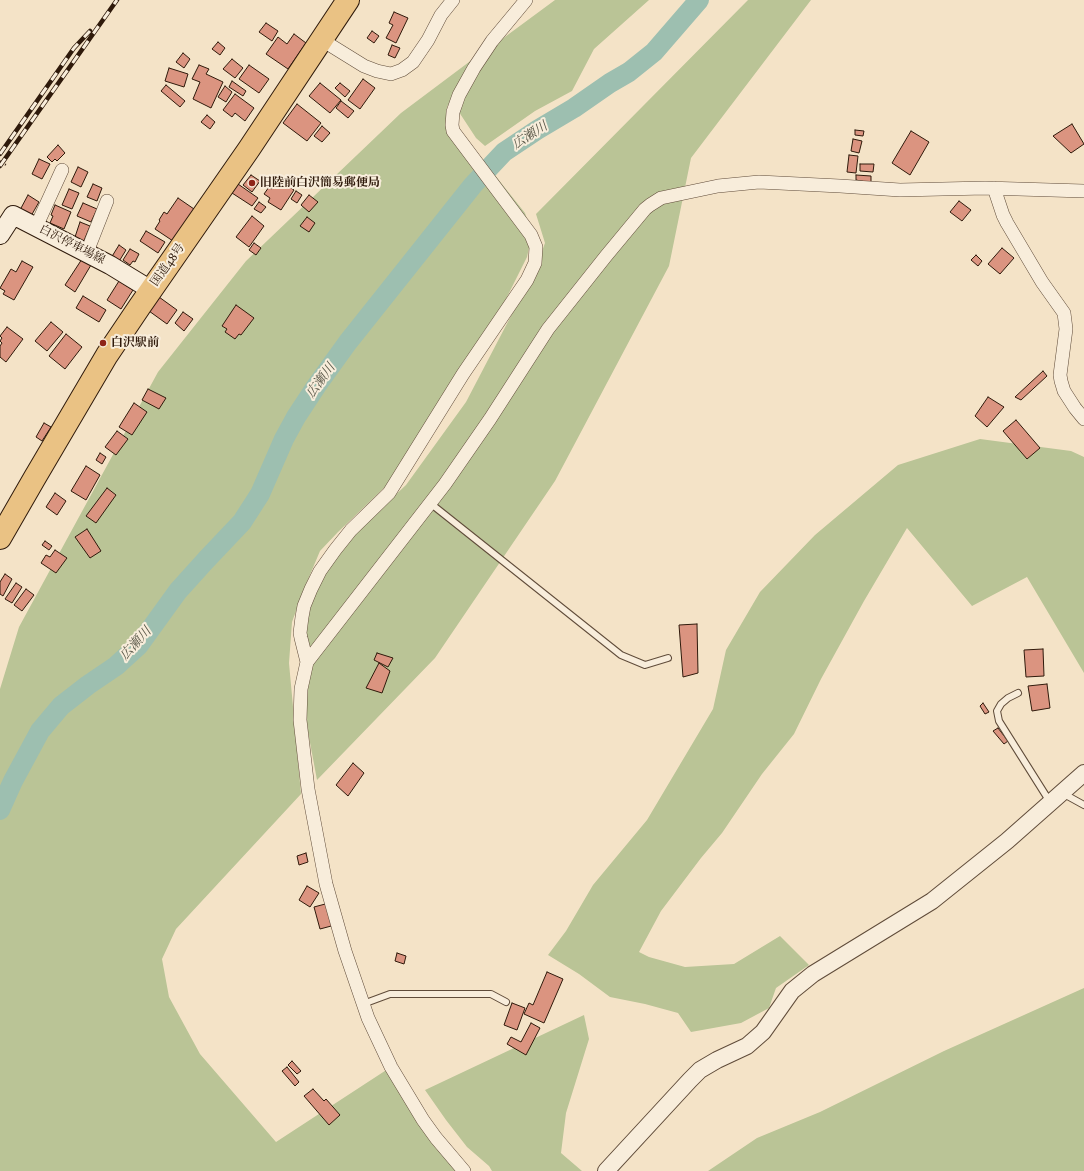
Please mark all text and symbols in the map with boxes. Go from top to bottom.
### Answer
water label: 広瀬川 [509,119,551,153]
place label: 旧陸前白沢簡易郵便局 [260,176,380,190]
marker: 旧陸前白沢簡易郵便局 [247,178,257,188]
street label: 白沢停車場線 [37,222,107,268]
street label: 国道48号 [148,241,188,289]
place label: 白沢駅前 [111,336,159,350]
marker: 白沢駅前 [98,338,108,348]
water label: 広瀬川 [303,361,339,401]
water label: 広瀬川 [117,624,155,664]

